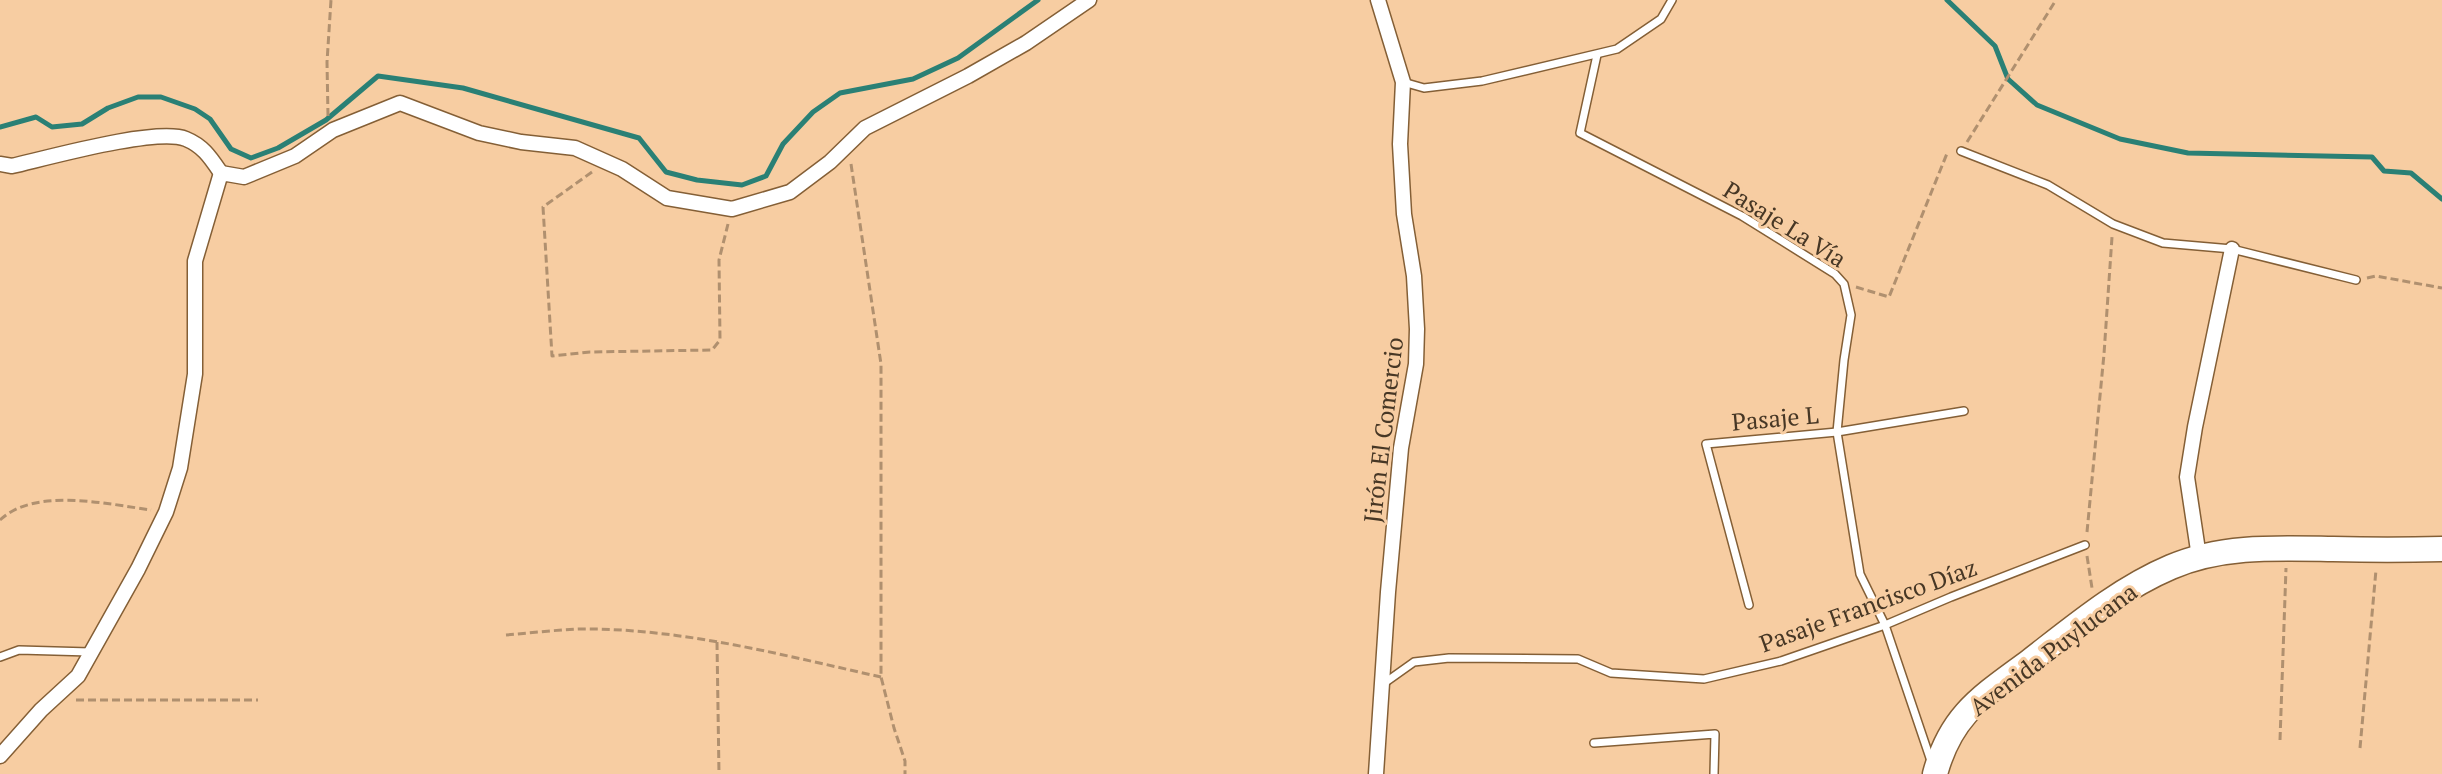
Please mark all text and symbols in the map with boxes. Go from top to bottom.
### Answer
street label: Pasaje La Vía [1718,174,1852,274]
street label: Jirón El Comercio [1356,335,1410,525]
street label: Pasaje L [1730,398,1820,438]
street label: Pasaje Francisco Díaz [1755,551,1981,659]
street label: Avenida Puylucana [1963,575,2143,723]

